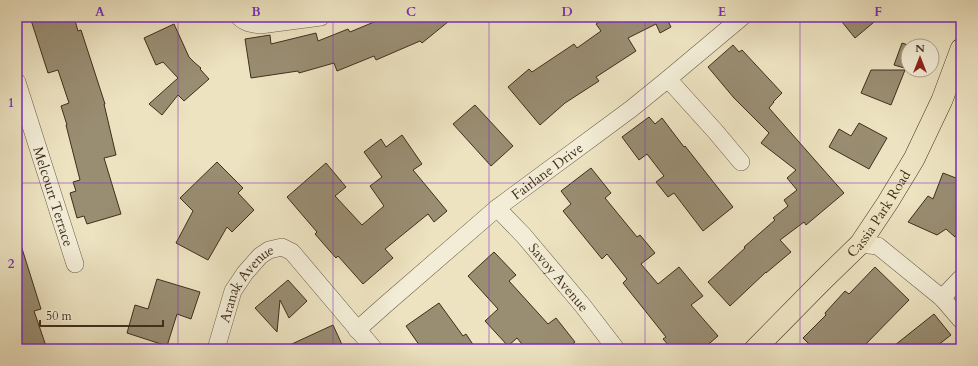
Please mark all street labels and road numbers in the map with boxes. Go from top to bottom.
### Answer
street label: Fairlane Drive [508,139,587,204]
street label: Melcourt Terrace [28,144,78,249]
street label: Cassia Park Road [843,166,915,262]
street label: Savoy Avenue [524,239,593,316]
street label: Aranak Avenue [215,240,276,325]

